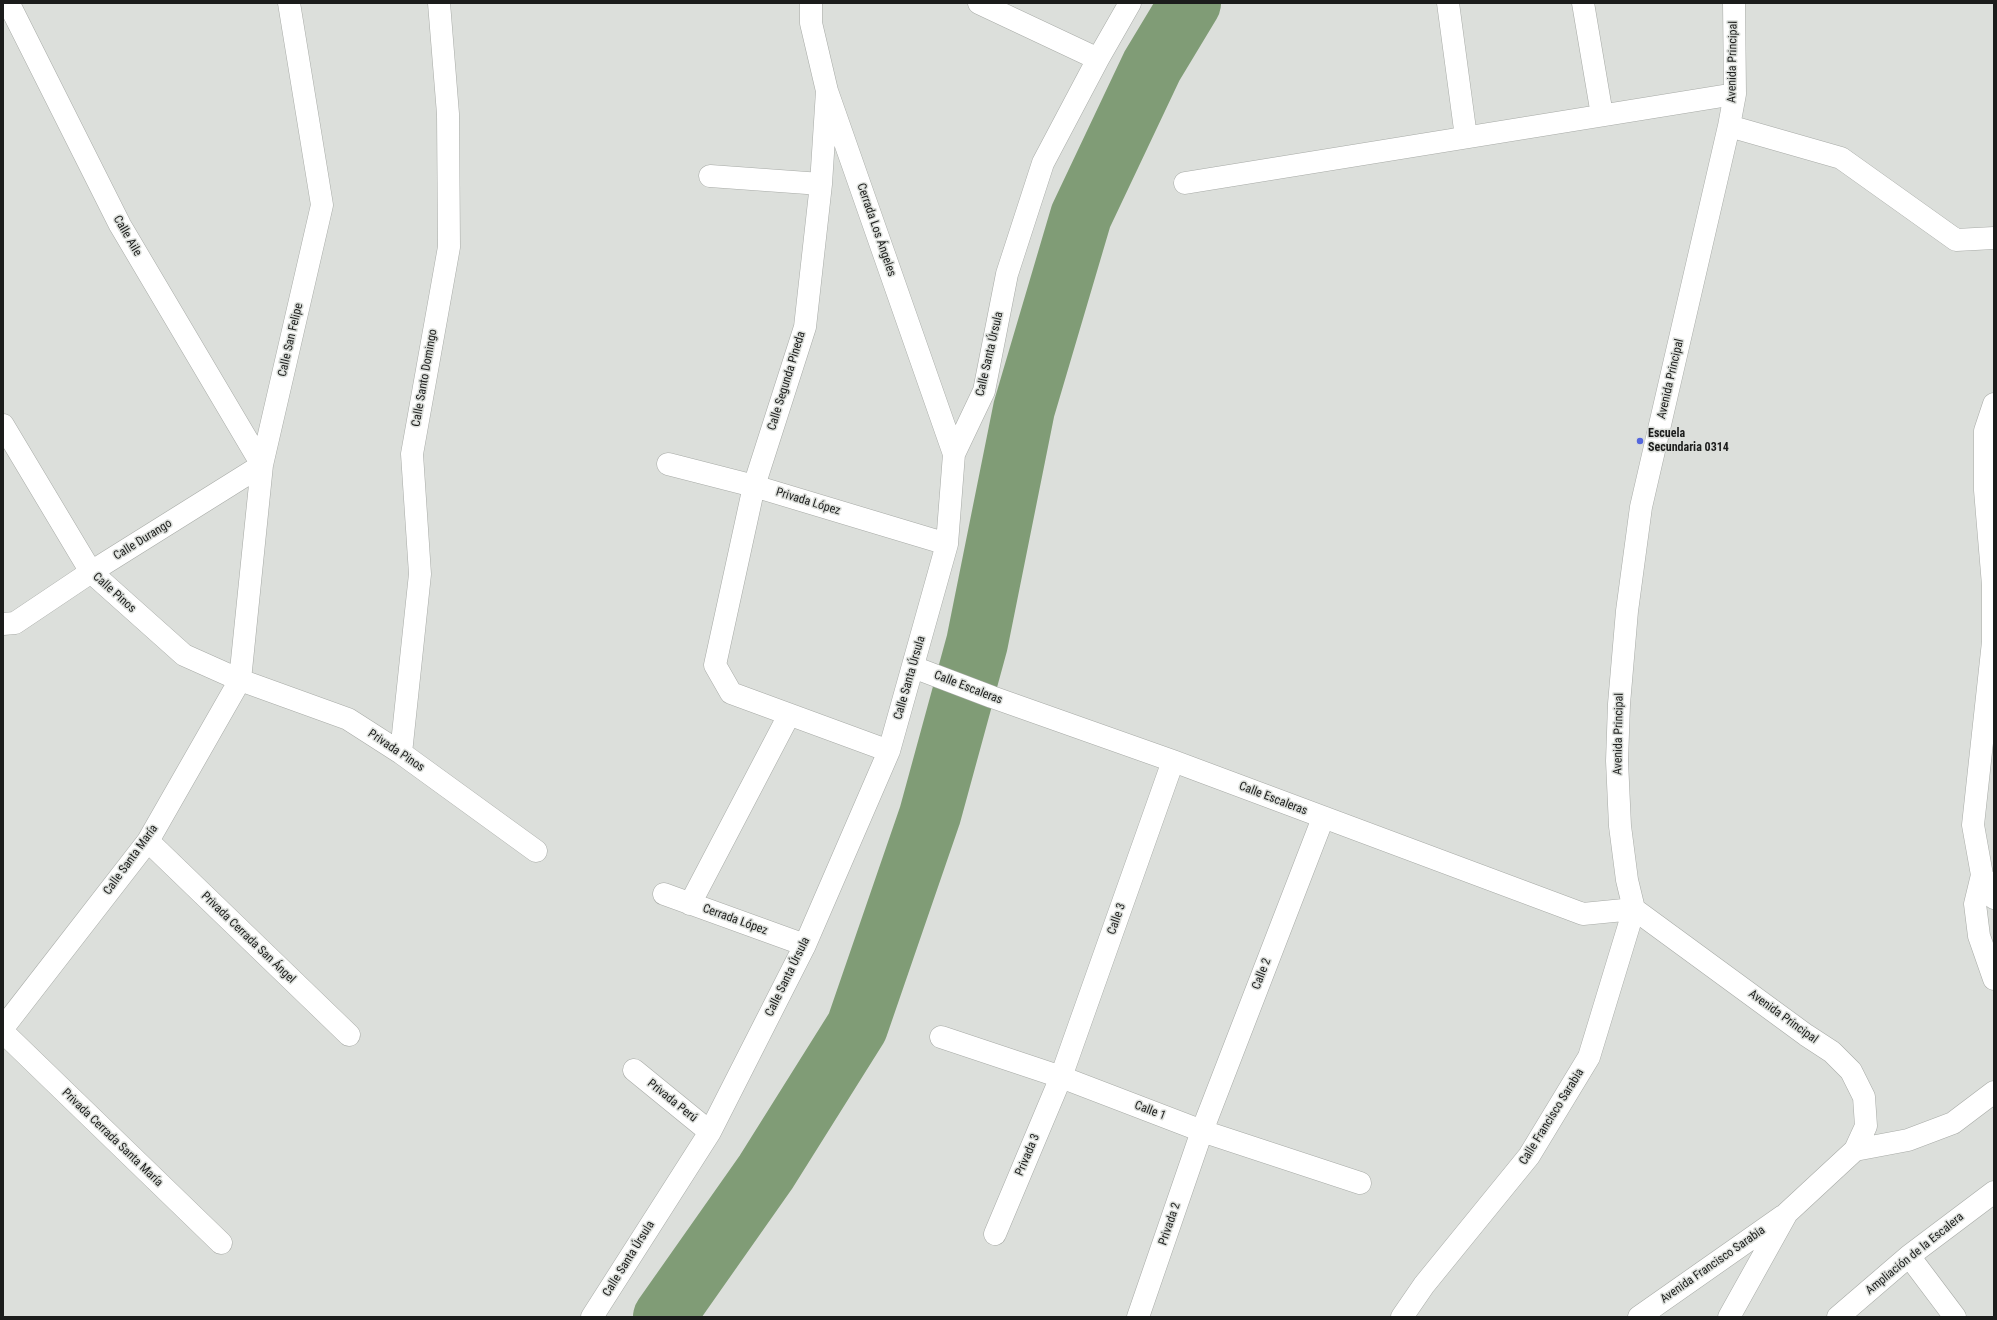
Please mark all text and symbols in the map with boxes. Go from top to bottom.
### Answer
street label: Avenida Principal [1725,21,1741,103]
street label: Cerrada Los Ángeles [853,181,899,279]
street label: Calle Aile [110,213,144,259]
street label: Calle San Felipe [276,302,306,378]
street label: Calle Santa Úrsula [973,310,1007,398]
street label: Calle Santo Domingo [409,328,441,428]
street label: Calle Segunda Pineda [765,330,809,432]
street label: Avenida Principal [1655,337,1687,421]
place label: Escuela Secundaria 0314 [1648,427,1729,455]
marker: Escuela Secundaria 0314 [1635,436,1645,446]
street label: Privada López [774,485,842,519]
street label: Calle Durango [111,516,175,564]
street label: Calle Pinos [89,570,139,616]
street label: Calle Santa Úrsula [891,634,929,722]
street label: Calle Escaleras [932,668,1004,708]
street label: Avenida Principal [1611,693,1627,775]
street label: Privada Pinos [365,727,427,775]
street label: Calle Escaleras [1237,779,1309,819]
street label: Calle Santa María [101,822,161,898]
street label: Privada Cerrada San Ángel [198,889,298,987]
street label: Calle 3 [1105,901,1129,937]
street label: Cerrada López [700,902,770,938]
street label: Calle Santa Úrsula [763,935,813,1019]
street label: Calle 2 [1249,956,1275,992]
street label: Avenida Principal [1746,987,1820,1047]
street label: Calle Francisco Sarabia [1517,1066,1587,1168]
street label: Privada Perú [644,1077,700,1125]
street label: Privada Cerrada Santa María [58,1086,166,1190]
street label: Calle 1 [1132,1098,1168,1124]
street label: Privada 3 [1013,1132,1043,1178]
street label: Privada 2 [1156,1201,1184,1247]
street label: Ampliación de la Escalera [1863,1210,1967,1298]
street label: Calle Santa Úrsula [600,1219,658,1299]
street label: Avenida Francisco Sarabia [1658,1223,1768,1307]

